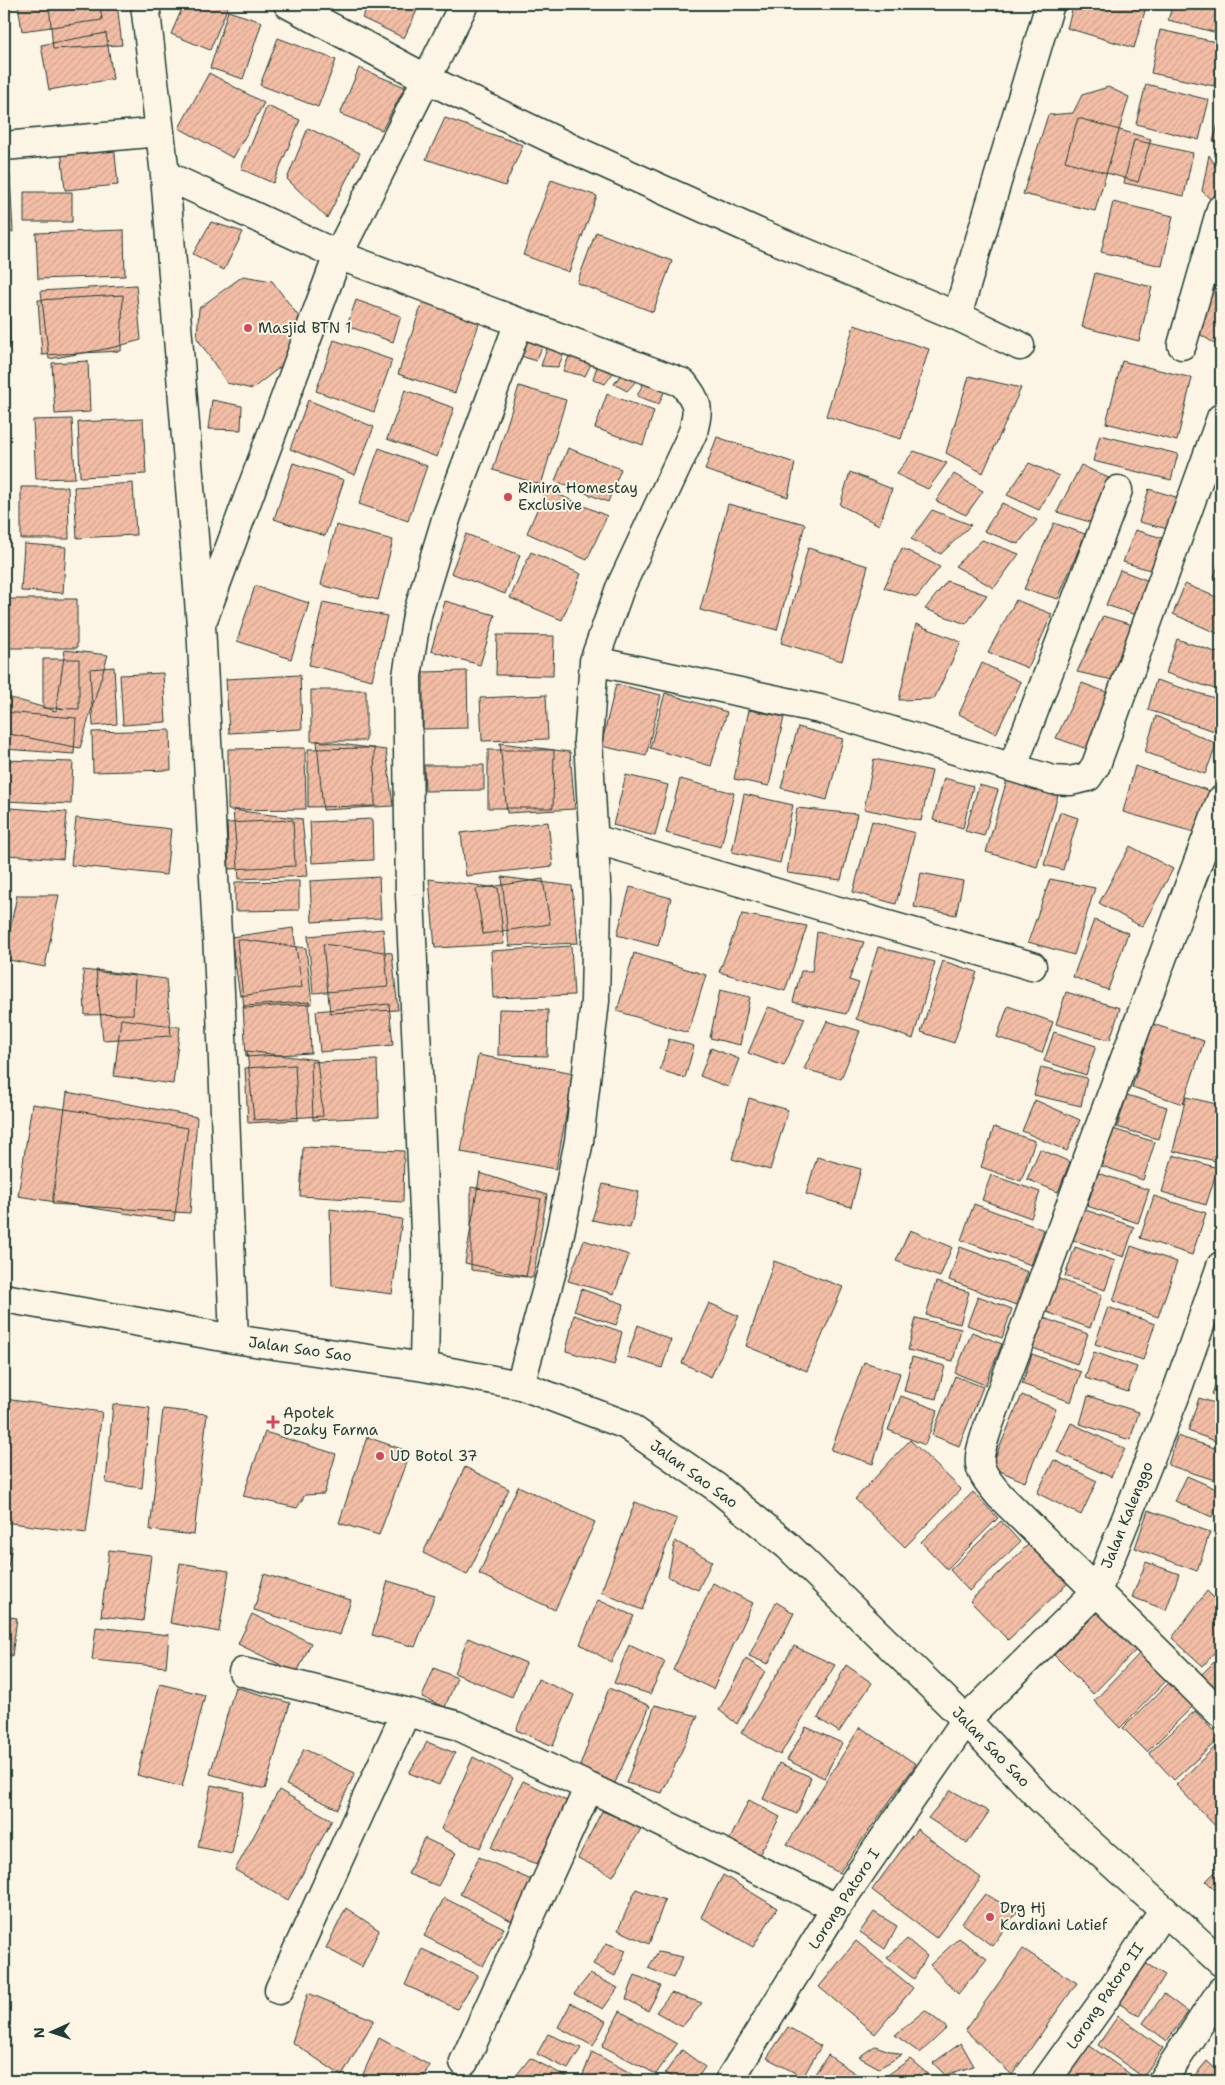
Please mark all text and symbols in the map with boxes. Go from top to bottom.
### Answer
place label: Masjid BTN 1 [258,318,352,338]
marker: Masjid BTN 1 [242,322,254,334]
place label: Rinira Homestay Exclusive [518,478,638,515]
marker: Rinira Homestay Exclusive [502,491,514,503]
street label: Jalan Sao Sao [247,1332,353,1366]
place label: Apotek Dzaky Farma [283,1403,379,1440]
marker: Apotek Dzaky Farma [267,1416,279,1428]
street label: Jalan Sao Sao [646,1435,742,1513]
place label: UD Botol 37 [390,1446,478,1466]
marker: UD Botol 37 [374,1450,386,1462]
street label: Jalan Kalenggo [1096,1458,1158,1572]
street label: Jalan Sao Sao [948,1703,1034,1791]
street label: Lorong Patoro I [804,1845,884,1953]
place label: Drg Hj Kardiani Latief [1000,1898,1108,1935]
marker: Drg Hj Kardiani Latief [984,1911,996,1923]
street label: Lorong Patoro II [1062,1939,1148,2053]
north arrow [28,2008,78,2058]
text: N [30,2027,48,2039]

